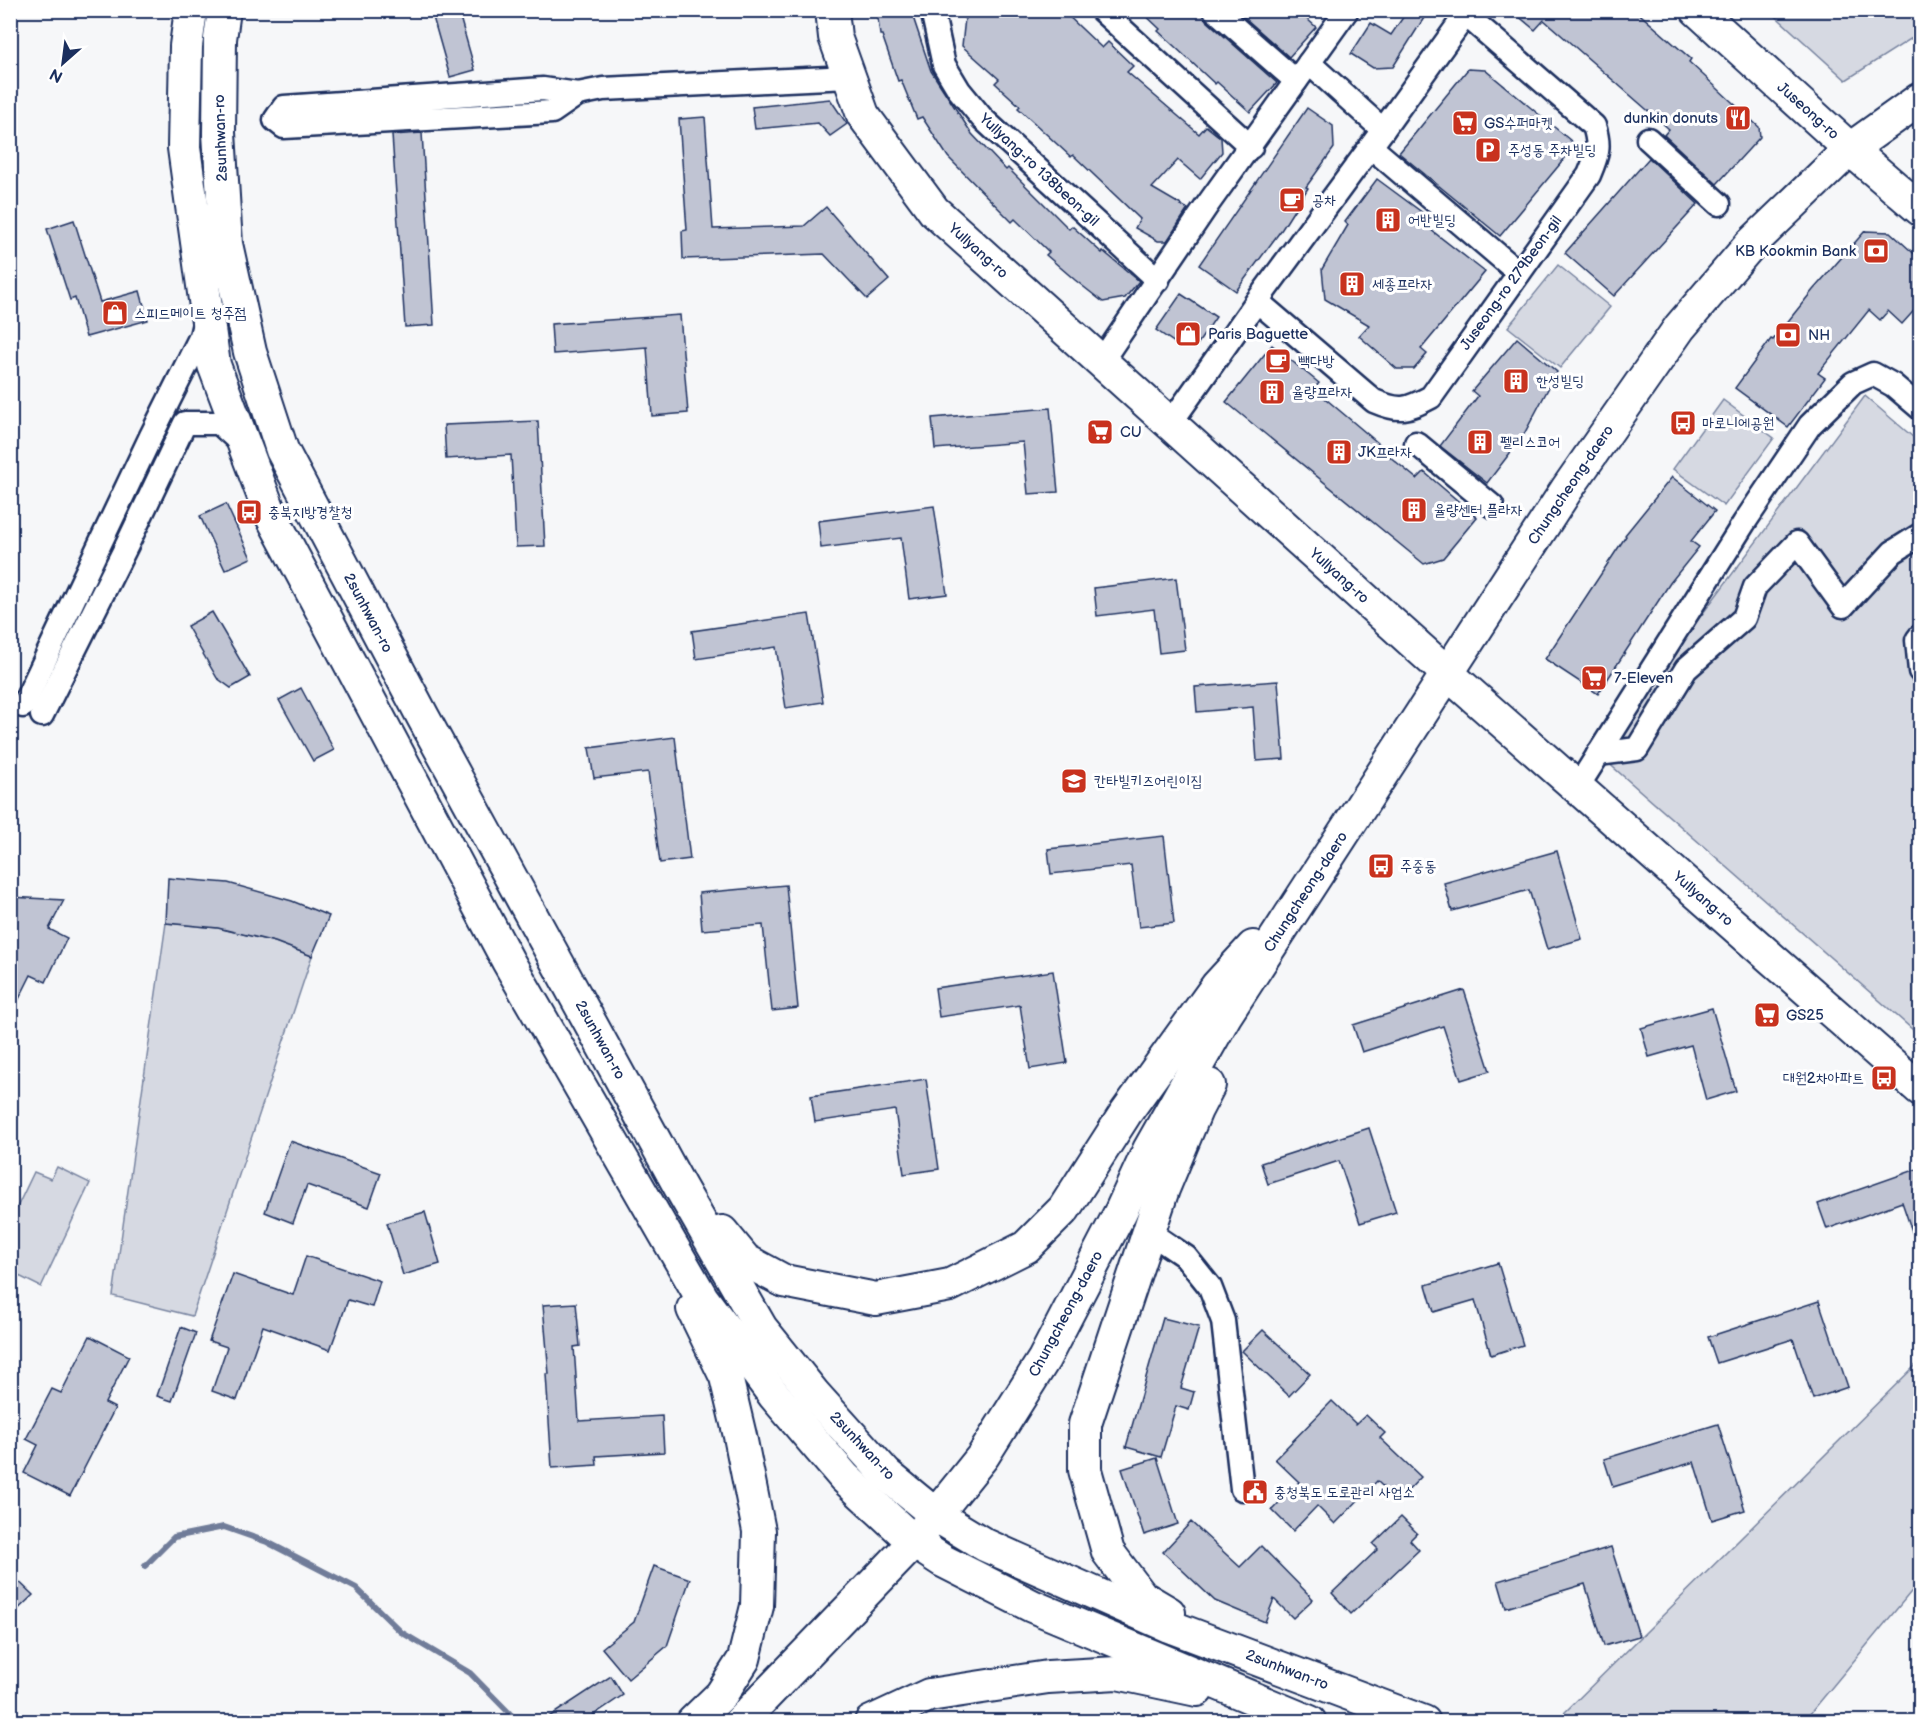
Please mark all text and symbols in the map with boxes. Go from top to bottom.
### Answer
north arrow [33,33,93,93]
text: N [47,64,66,86]
street label: Juseong-ro [1773,78,1843,144]
street label: 2sunhwan-ro [210,94,232,182]
restaurant icon: dunkin donuts [1723,103,1753,133]
supermarket icon: GS수퍼마켓 [1450,108,1480,138]
street label: Yullyang-ro 138beon-gil [974,109,1103,231]
place label: dunkin donuts [1623,109,1719,128]
place label: GS수퍼마켓 [1484,114,1553,133]
parking icon: 주성동 주차빌딩 [1473,135,1503,165]
place label: 주성동 주차빌딩 [1508,141,1597,160]
cafe icon: 공차 [1277,185,1307,215]
place label: 공차 [1312,191,1336,210]
building icon: 어반빌딩 [1373,205,1403,235]
place label: 어반빌딩 [1408,211,1456,230]
street label: Juseong-ro 279beon-gil [1456,212,1566,354]
street label: Yullyang-ro [943,218,1012,283]
bank icon: KB Kookmin Bank [1861,236,1891,266]
place label: KB Kookmin Bank [1735,242,1857,261]
building icon: 세종프라자 [1337,269,1367,299]
place label: 세종프라자 [1372,275,1432,294]
shop icon: 스피드메이트 청주점 [100,298,130,328]
place label: 스피드메이트 청주점 [134,304,247,323]
shop icon: Paris Baguette [1173,319,1203,349]
bank icon: NH [1773,320,1803,350]
place label: Paris Baguette [1208,325,1308,344]
place label: NH [1808,326,1830,345]
cafe icon: 빽다방 [1263,346,1293,376]
place label: 빽다방 [1298,352,1335,371]
building icon: 한성빌딩 [1501,366,1531,396]
place label: 한성빌딩 [1536,372,1584,391]
building icon: 율량프라자 [1257,377,1287,407]
place label: 율량프라자 [1292,383,1352,402]
bus stop icon: 마로니에공원 [1668,408,1698,438]
place label: 마로니에공원 [1702,414,1774,433]
supermarket icon: CU [1085,417,1115,447]
street label: Chungcheong-daero [1524,422,1618,548]
place label: CU [1120,423,1142,442]
building icon: 펠리스코어 [1465,427,1495,457]
place label: 펠리스코어 [1500,433,1560,452]
building icon: JK프라자 [1324,437,1354,467]
place label: JK프라자 [1358,443,1412,462]
building icon: 율량센터 플라자 [1399,495,1429,525]
bus stop icon: 충북지방경찰청 [234,497,264,527]
place label: 율량센터 플라자 [1434,501,1523,520]
place label: 충북지방경찰청 [268,503,353,522]
street label: Yullyang-ro [1304,543,1373,608]
street label: 2sunhwan-ro [339,570,397,656]
supermarket icon: 7-Eleven [1579,663,1609,693]
place label: 7-Eleven [1614,669,1673,688]
school or university icon: 칸타빌키즈어린이집 [1059,766,1089,796]
place label: 칸타빌키즈어린이집 [1094,772,1203,791]
street label: Chungcheong-daero [1260,828,1352,956]
bus stop icon: 주중동 [1366,851,1396,881]
place label: 주중동 [1400,857,1436,876]
street label: Yullyang-ro [1668,867,1737,931]
street label: 2sunhwan-ro [571,997,629,1083]
supermarket icon: GS25 [1752,1000,1782,1030]
place label: GS25 [1786,1006,1824,1025]
bus stop icon: 대원2차아파트 [1869,1063,1899,1093]
place label: 대원2차아파트 [1783,1069,1864,1088]
street label: Chungcheong-daero [1025,1248,1107,1380]
street label: 2sunhwan-ro [825,1408,899,1484]
public building icon: 충청북도 도로관리 사업소 [1240,1477,1270,1507]
place label: 충청북도 도로관리 사업소 [1274,1483,1415,1502]
street label: 2sunhwan-ro [1243,1645,1331,1695]

